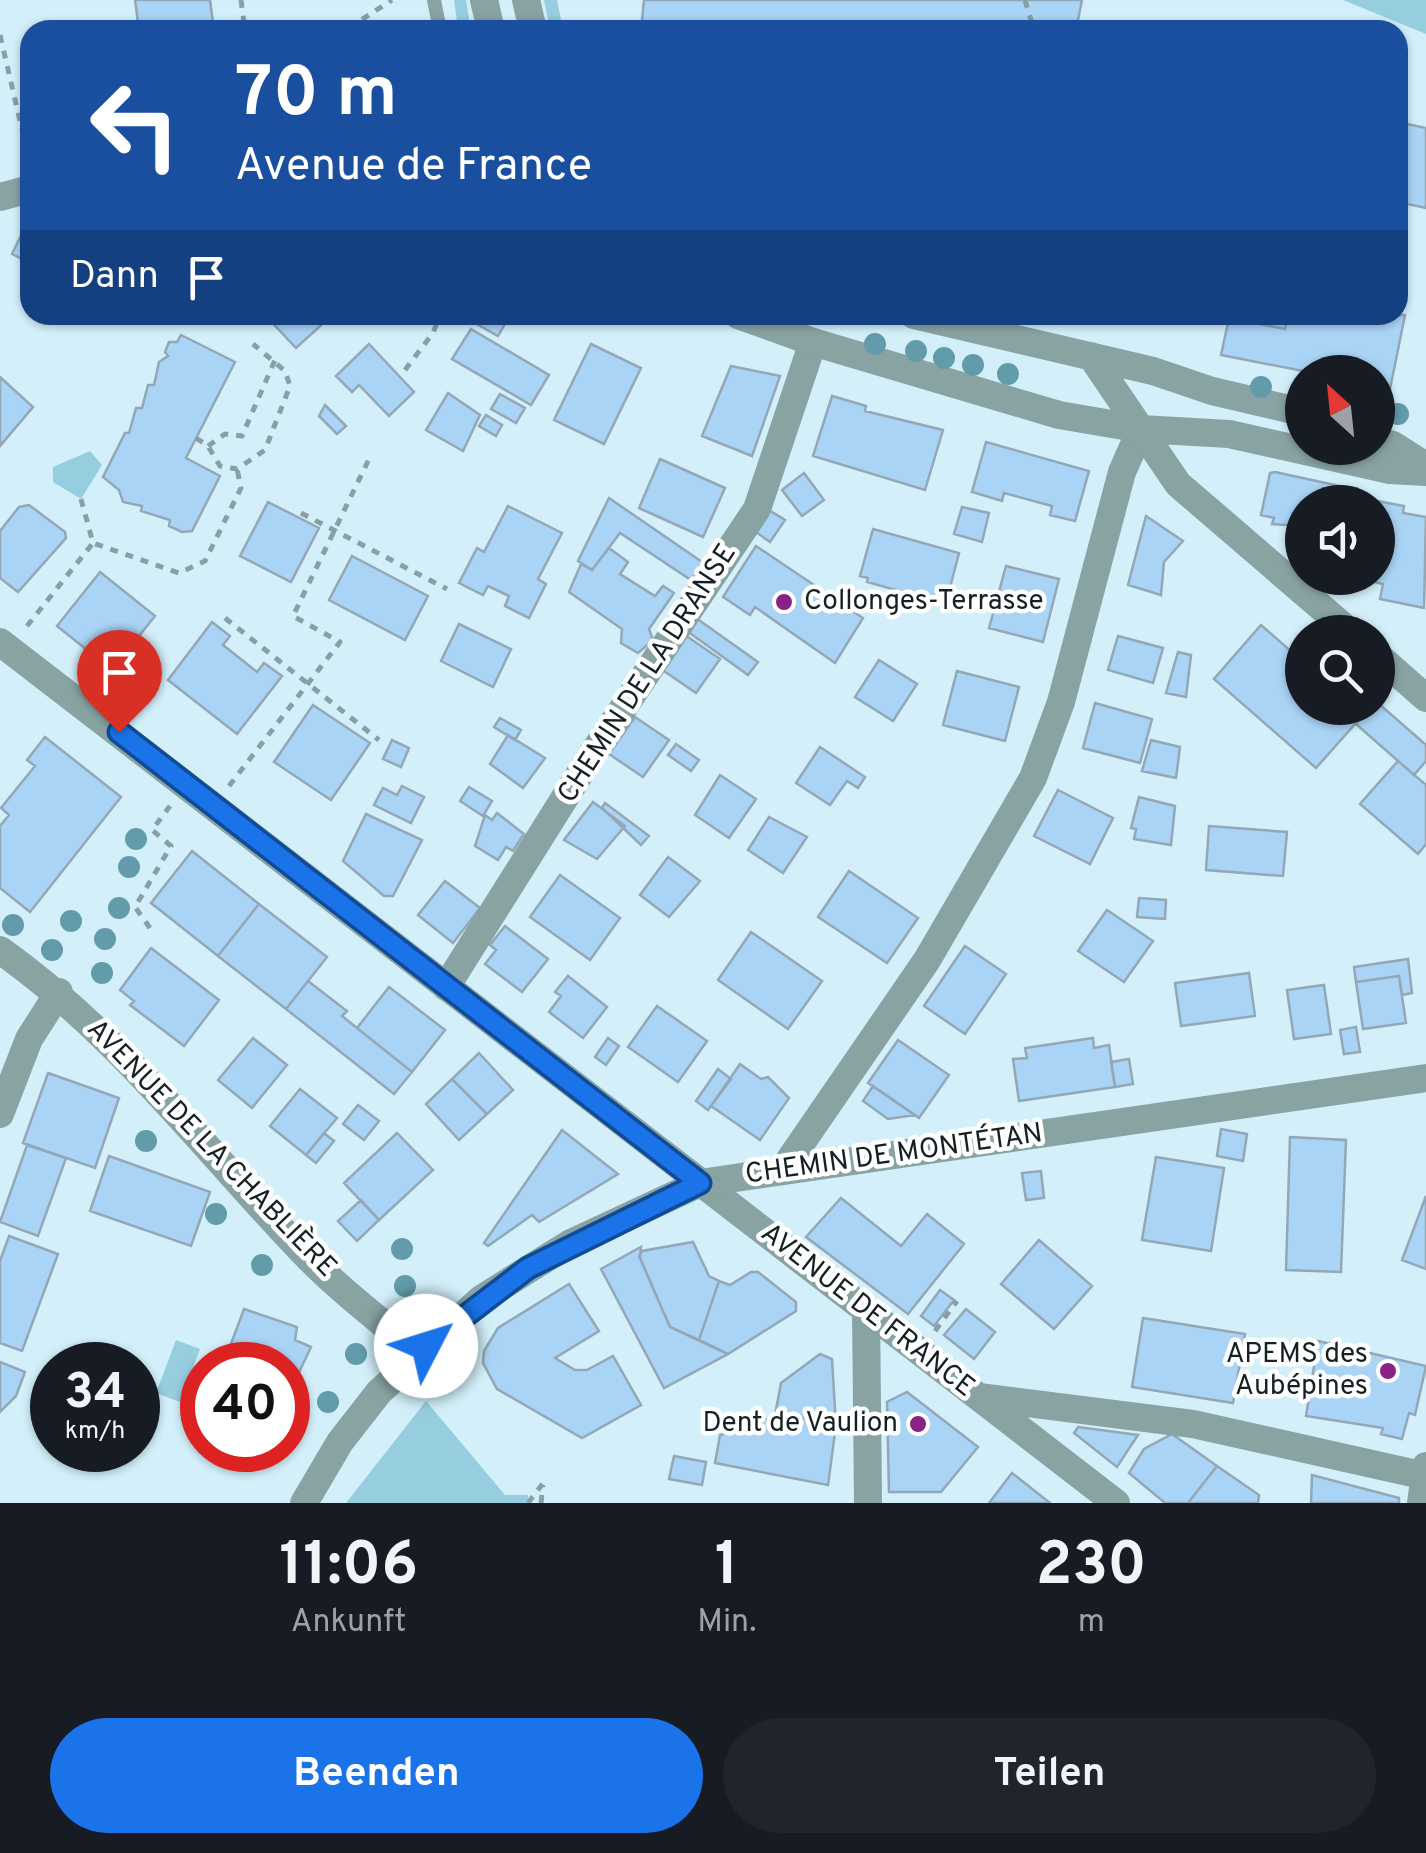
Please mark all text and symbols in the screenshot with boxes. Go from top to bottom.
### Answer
text: 70 m [235,52,398,141]
icon: left [70,60,200,190]
text: Avenue de France [235,139,592,196]
icon: arrive [179,250,234,305]
text: Dann [70,253,159,302]
north arrow [1285,355,1395,465]
map controls [1285,355,1395,725]
button: sound [1285,485,1395,595]
street label: CHEMIN DE LA DRANSE [551,537,745,811]
place label: Collonges-Terrasse [804,584,1044,620]
marker: Collonges-Terrasse [773,591,795,613]
button: search [1285,615,1395,725]
pin [77,630,162,733]
icon: arrive [92,645,147,700]
street label: AVENUE DE LA CHABLIÈRE [78,1011,345,1286]
street label: CHEMIN DE MONTÉTAN [743,1114,1045,1194]
street label: AVENUE DE FRANCE [753,1216,981,1406]
position arrow [374,1294,478,1398]
place label: APEMS des Aubépines [1226,1337,1368,1405]
speed limit sign: 40 [180,1342,310,1472]
marker: APEMS des Aubépines [1377,1360,1399,1382]
text: 34 [64,1363,126,1426]
place label: Dent de Vaulion [703,1406,898,1442]
marker: Dent de Vaulion [907,1413,929,1435]
text: km/h [65,1416,125,1448]
text: 11:06 [279,1530,418,1606]
text: 1 [715,1530,739,1606]
text: 230 [1036,1530,1147,1606]
text: Ankunft [291,1603,406,1643]
text: Min. [697,1603,756,1643]
text: m [1078,1603,1105,1643]
button: Beenden [50,1718,703,1833]
button: Teilen [723,1718,1376,1833]

